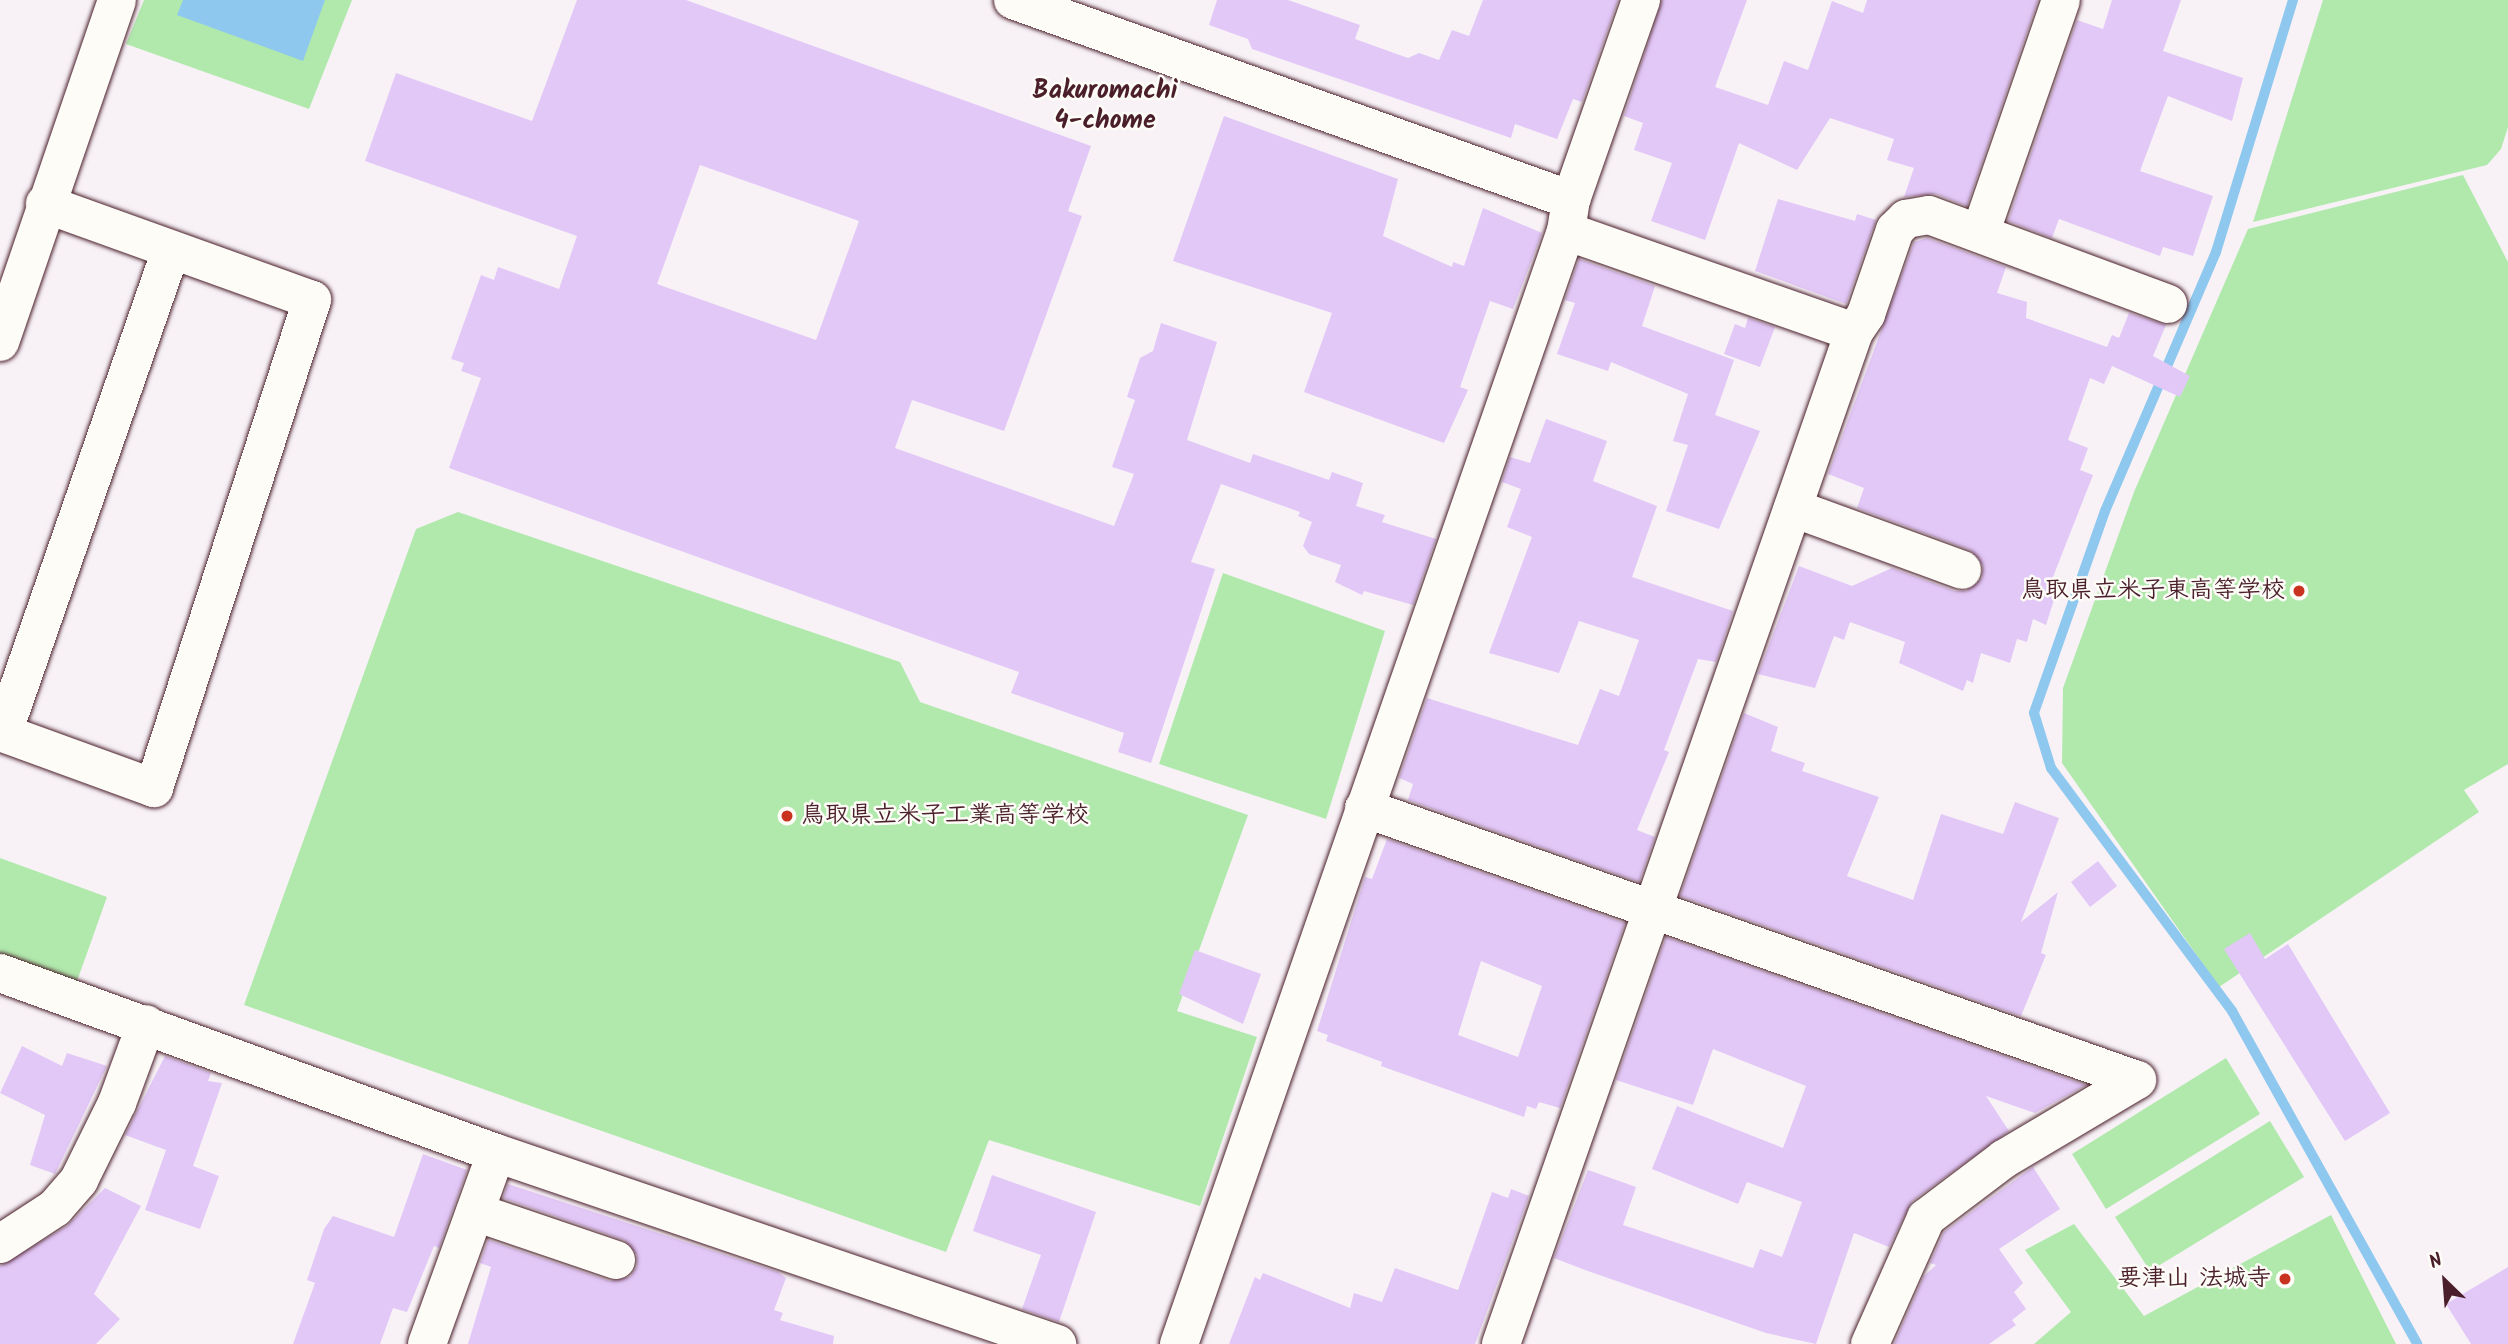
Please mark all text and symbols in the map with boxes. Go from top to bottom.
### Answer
district label: Bakuromachi 4-chome [1033,76,1177,138]
place label: 鳥取県立米子東高等学校 [2021,577,2285,605]
marker: 鳥取県立米子東高等学校 [2291,583,2307,599]
place label: 鳥取県立米子工業高等学校 [801,802,1089,830]
marker: 鳥取県立米子工業高等学校 [779,808,795,824]
north arrow [2410,1246,2480,1316]
text: N [2424,1246,2448,1278]
place label: 要津山 法城寺 [2118,1265,2271,1293]
marker: 要津山 法城寺 [2277,1271,2293,1287]

